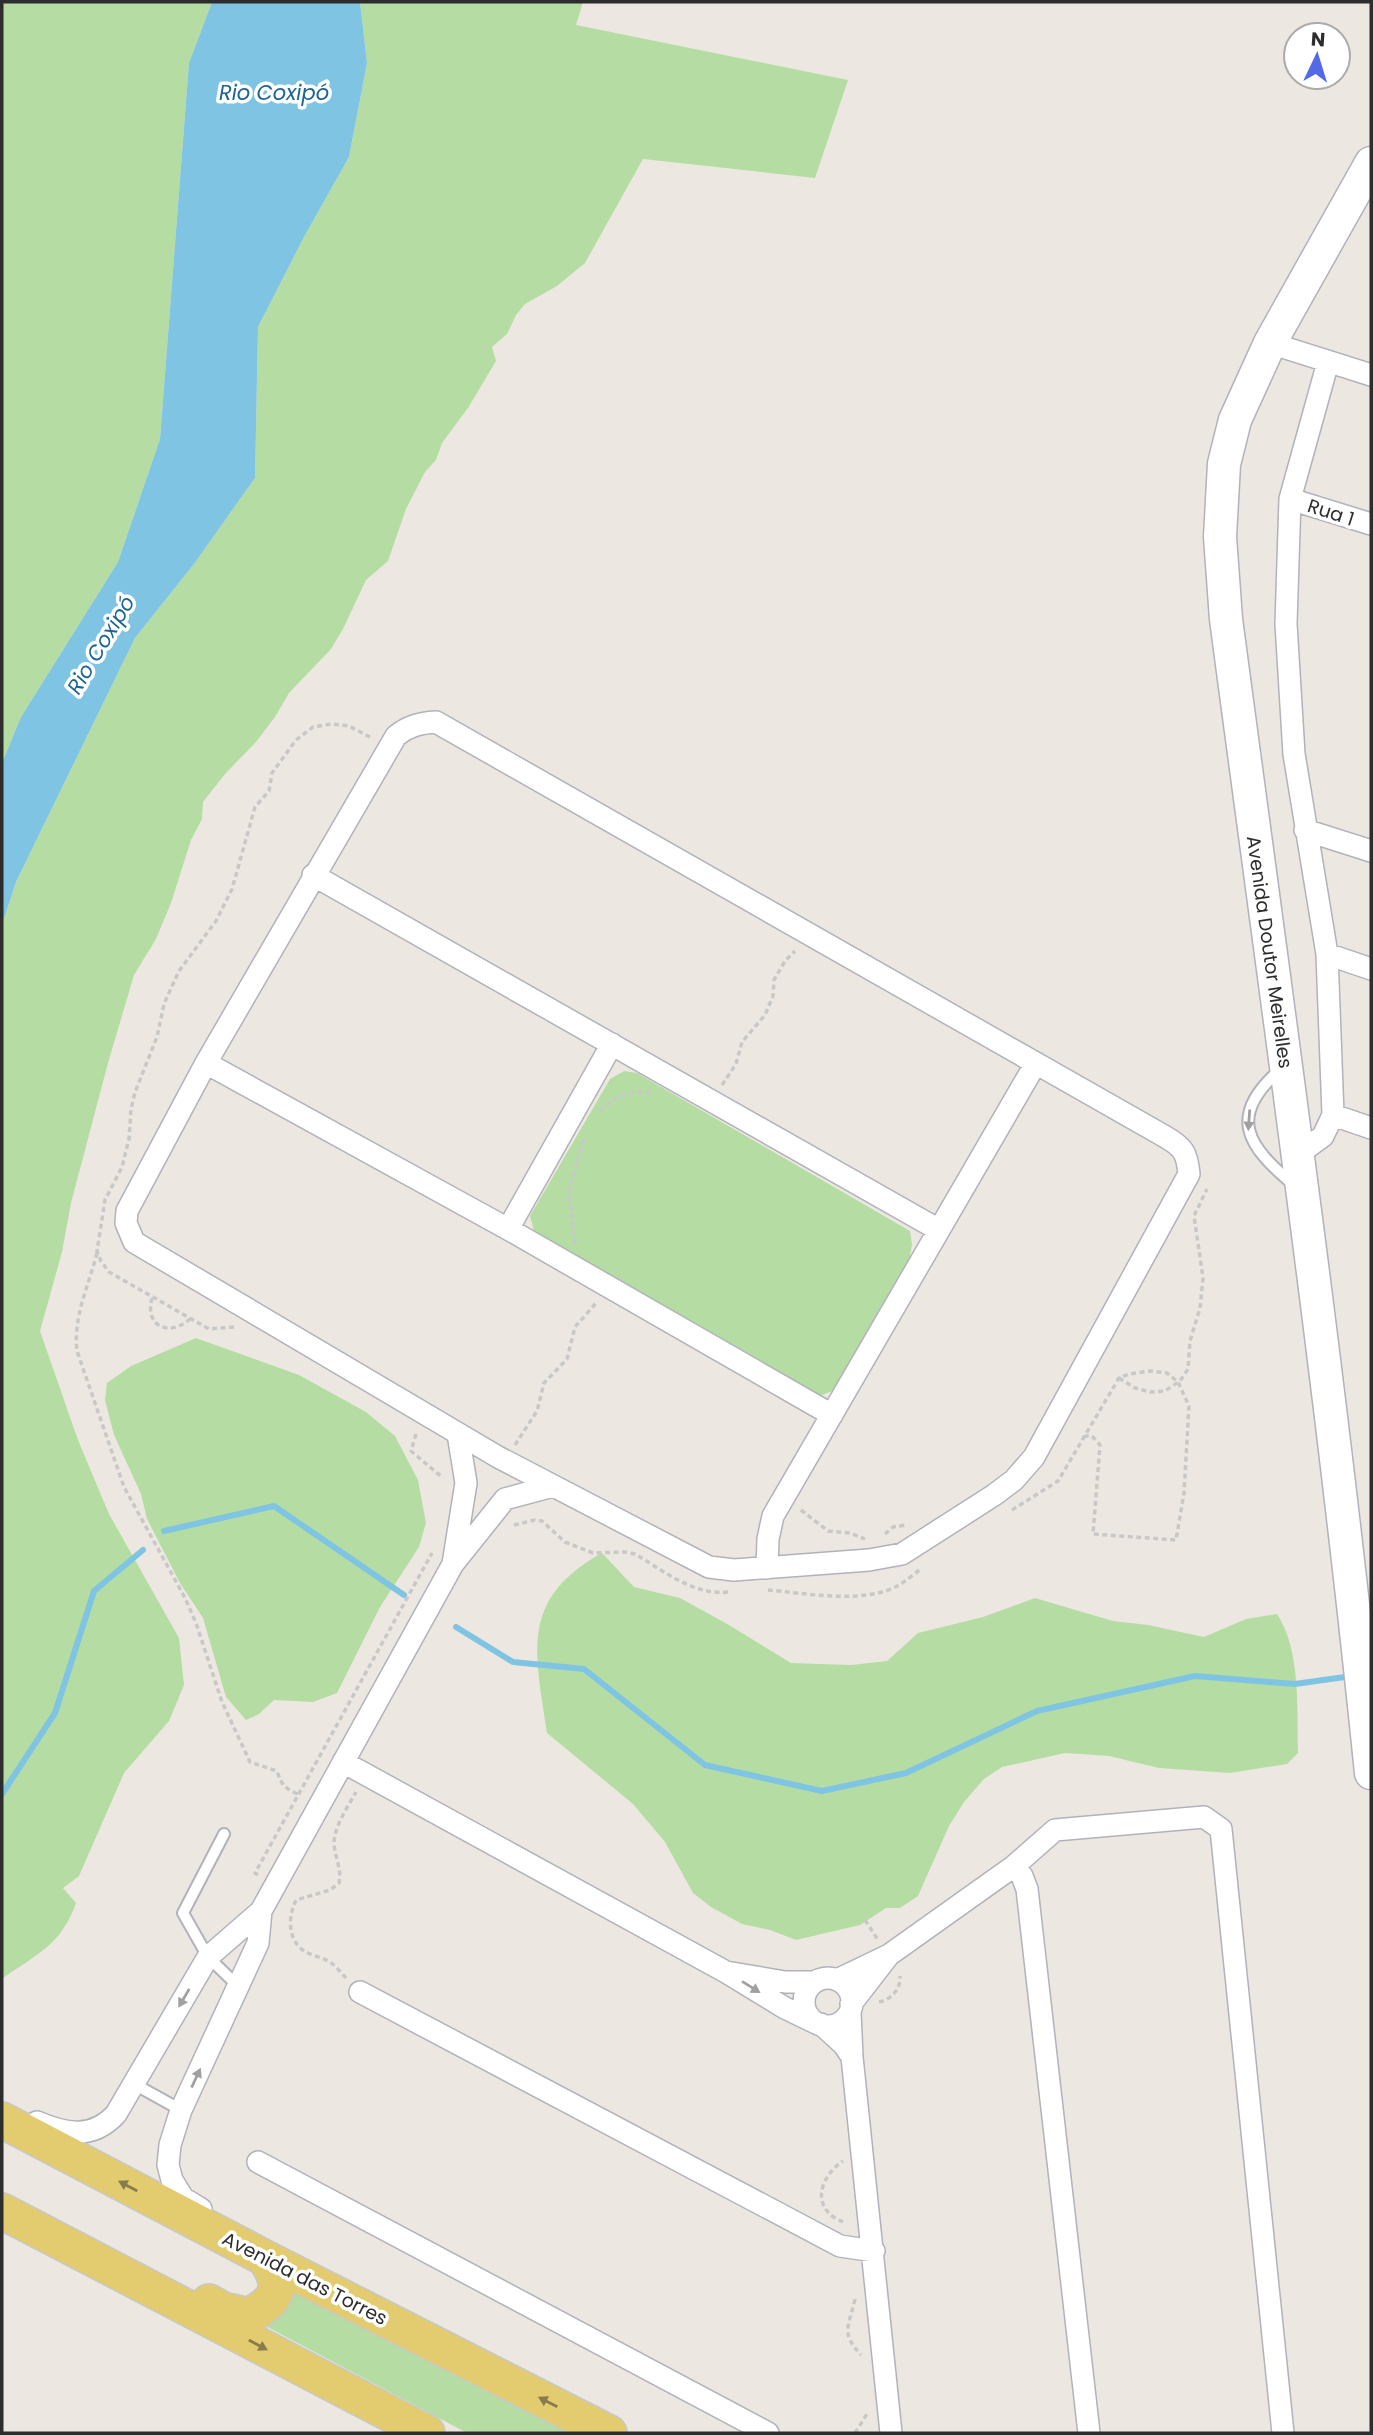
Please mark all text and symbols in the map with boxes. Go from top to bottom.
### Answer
north arrow [1282,21,1352,91]
text: N [1310,26,1326,54]
water label: Rio Coxipó [219,78,329,107]
street label: Rua 1 [1304,492,1358,533]
water label: Rio Coxipó [60,590,141,699]
street label: Avenida Doutor Meirelles [1240,834,1299,1070]
one-way arrow [1244,1109,1255,1131]
one-way arrow [741,1981,760,1994]
one-way arrow [178,1988,191,2007]
one-way arrow [190,2068,202,2088]
one-way arrow [118,2180,138,2192]
street label: Avenida das Torres [218,2225,392,2332]
one-way arrow [248,2339,268,2350]
one-way arrow [538,2397,558,2408]

